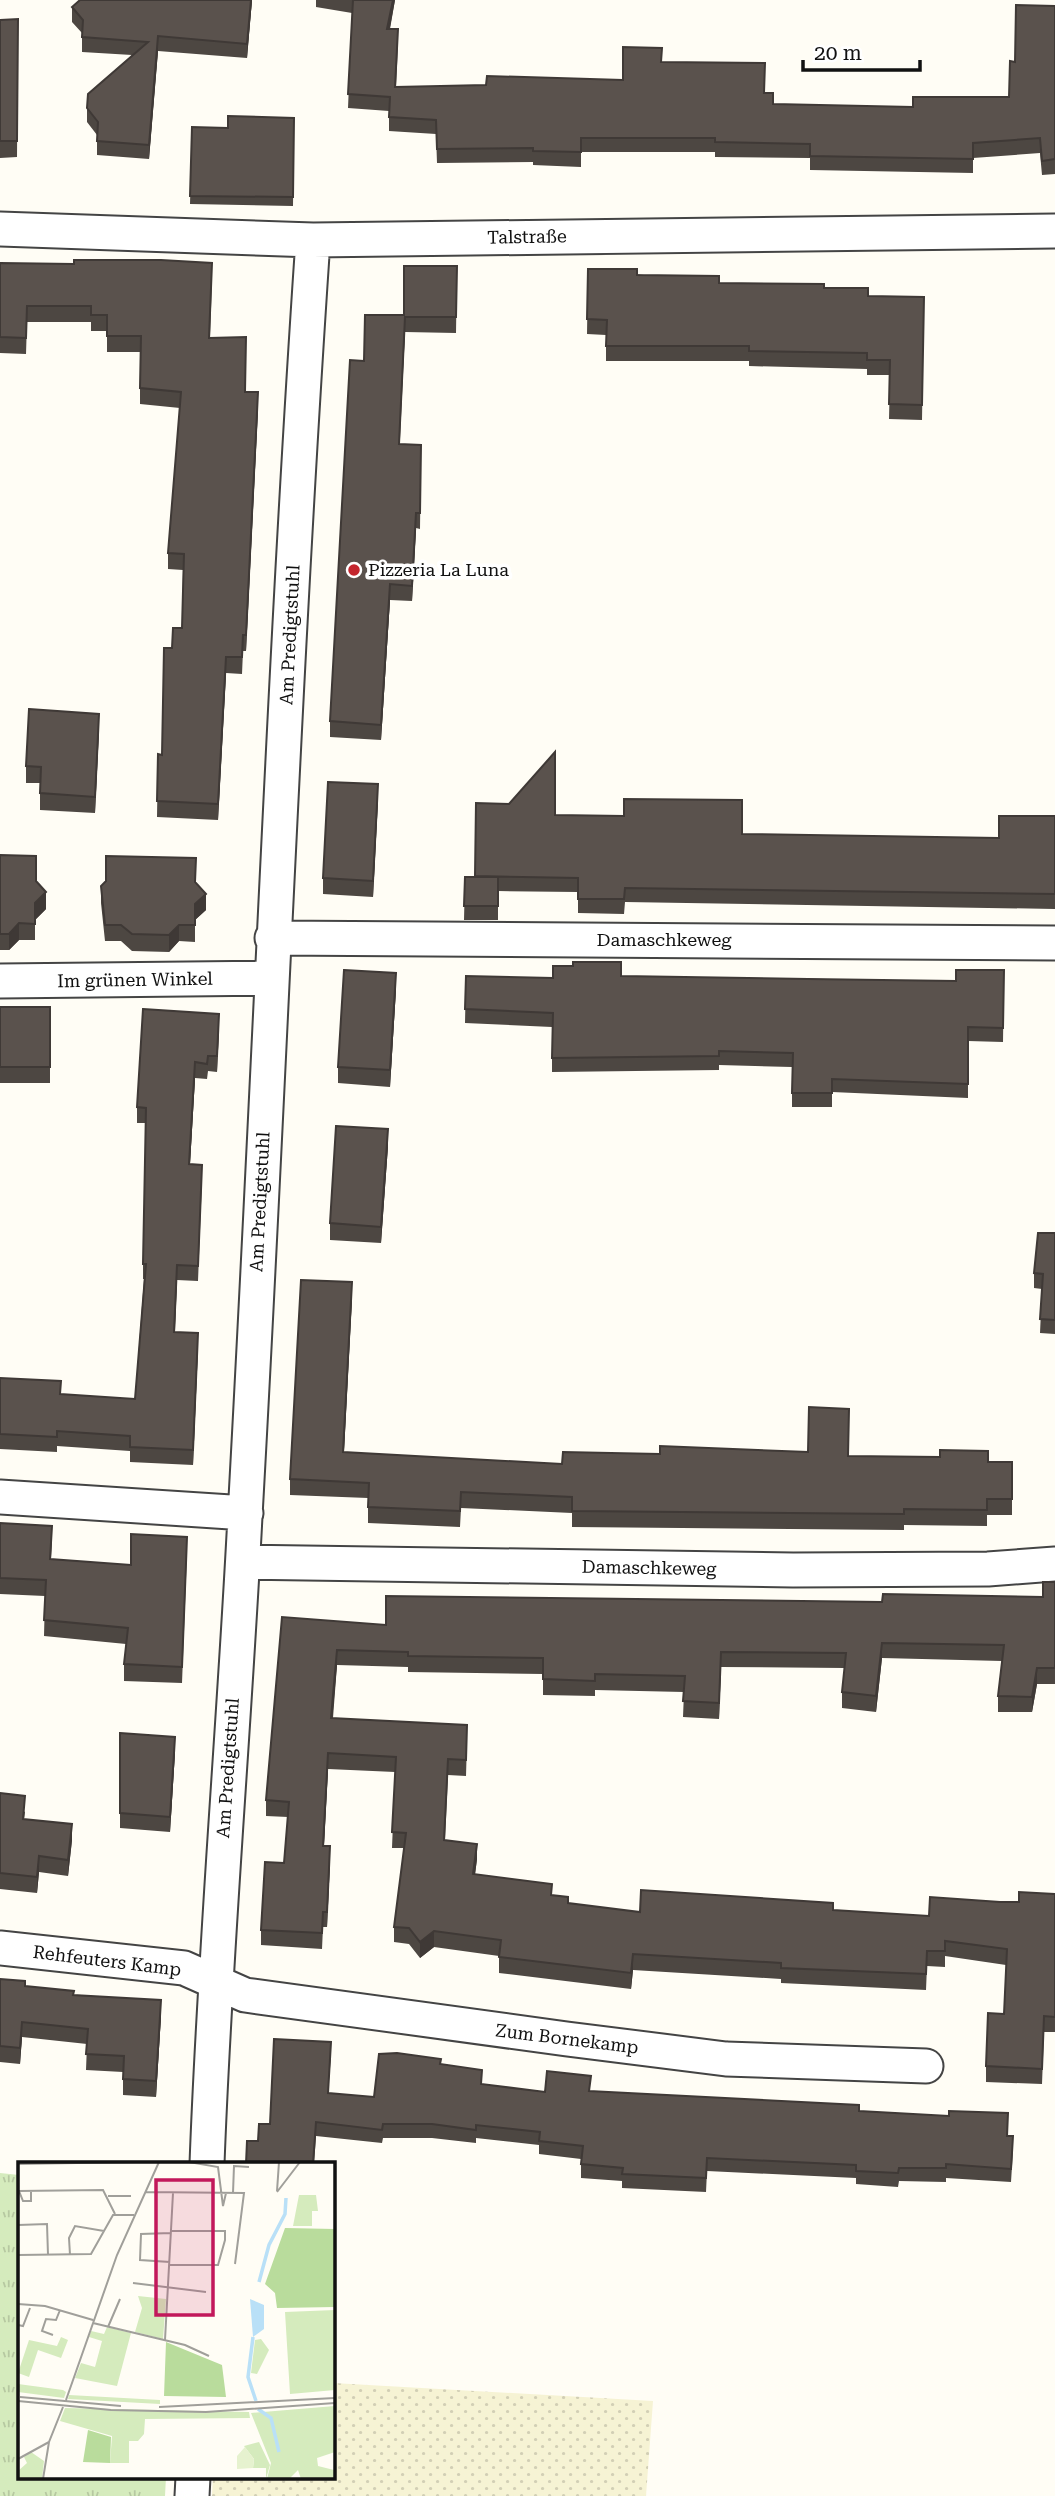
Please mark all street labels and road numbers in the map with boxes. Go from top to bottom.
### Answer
street label: Talstraße [487,225,567,248]
street label: Am Predigtstuhl [275,564,304,706]
street label: Damaschkeweg [597,929,732,950]
street label: Im grünen Winkel [57,968,213,991]
street label: Am Predigtstuhl [245,1131,274,1273]
street label: Damaschkeweg [581,1556,717,1579]
street label: Am Predigtstuhl [212,1697,243,1839]
street label: Rehfeuters Kamp [32,1941,182,1980]
street label: Zum Bornekamp [494,2019,640,2058]

